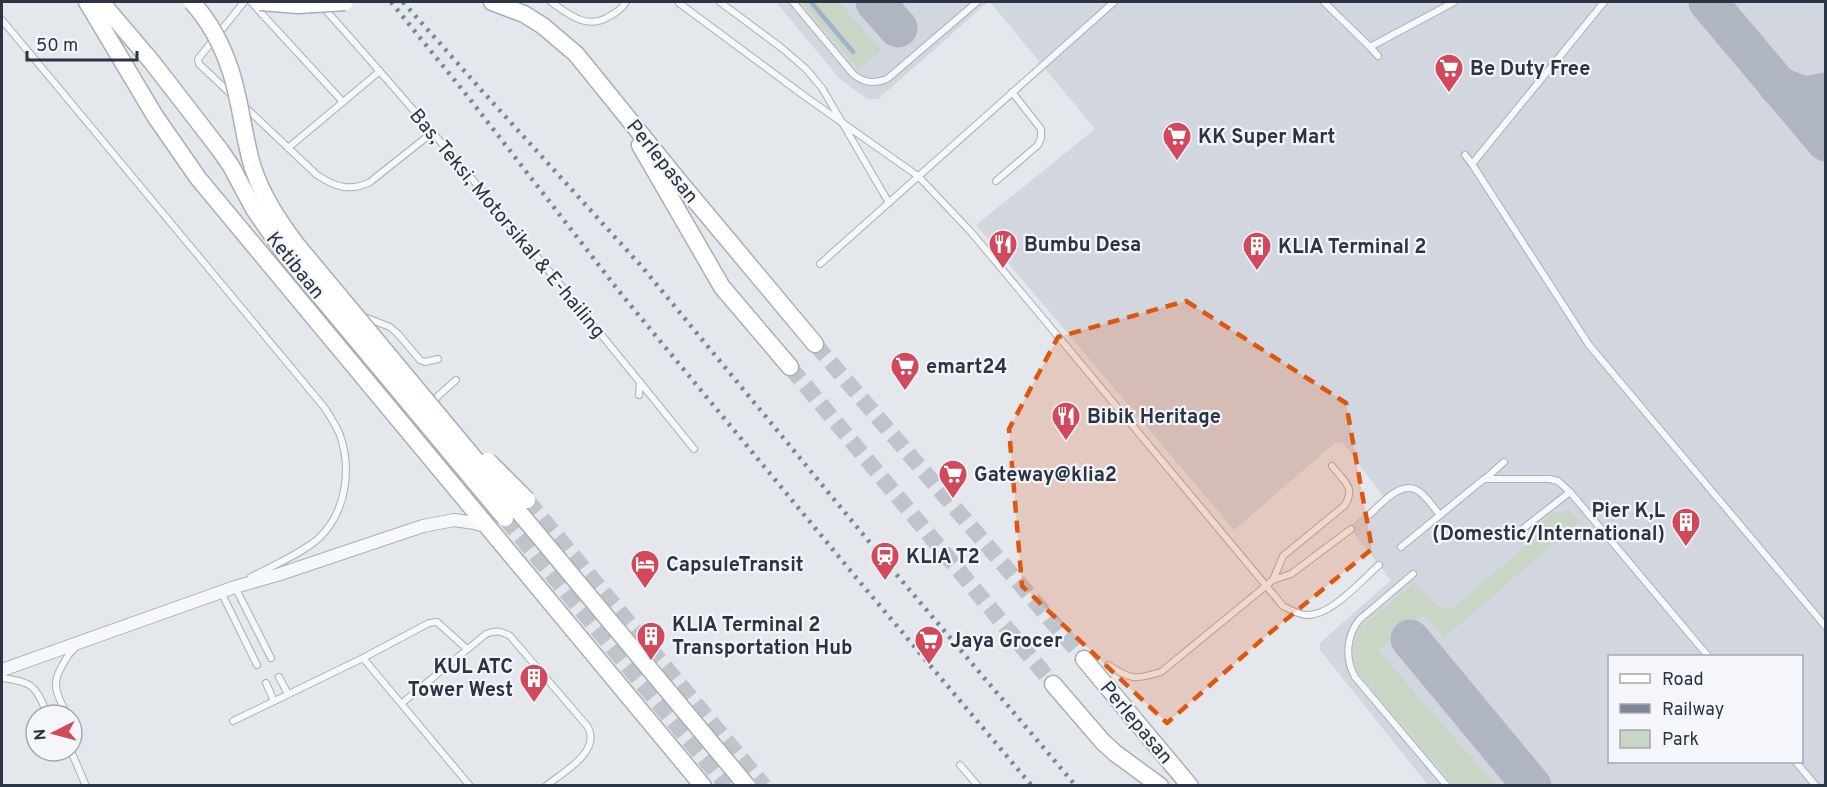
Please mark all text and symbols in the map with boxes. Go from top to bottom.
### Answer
scale bar [27,24,136,62]
text: 50 m [36,35,78,58]
supermarket icon: Be Duty Free [1433,52,1465,94]
place label: Be Duty Free [1470,57,1590,83]
street label: Bas, Teksi, Motorsikal & E-hailing [403,104,610,345]
street label: Perlepasan [620,115,703,210]
supermarket icon: KK Super Mart [1161,120,1193,162]
place label: KK Super Mart [1198,125,1336,151]
street label: Ketibaan [259,227,330,305]
restaurant icon: Bumbu Desa [987,228,1019,270]
building icon: KLIA Terminal 2 [1241,230,1273,272]
place label: Bumbu Desa [1024,233,1141,259]
place label: KLIA Terminal 2 [1278,235,1427,261]
supermarket icon: emart24 [889,350,921,392]
place label: emart24 [926,355,1007,381]
restaurant icon: Bibik Heritage [1050,400,1082,442]
place label: Bibik Heritage [1087,405,1221,431]
supermarket icon: Gateway@klia2 [937,458,969,500]
place label: Gateway@klia2 [974,463,1117,489]
place label: Pier K,L (Domestic/International) [1432,499,1666,548]
building icon: Pier K,L (Domestic/International) [1670,506,1702,548]
station icon: KLIA T2 [869,540,901,582]
place label: KLIA T2 [906,545,980,571]
hotel icon: CapsuleTransit [629,548,661,590]
place label: CapsuleTransit [666,553,804,579]
place label: KLIA Terminal 2 Transportation Hub [672,613,853,662]
building icon: KLIA Terminal 2 Transportation Hub [635,620,667,662]
supermarket icon: Jaya Grocer [913,624,945,666]
place label: Jaya Grocer [950,629,1063,655]
place label: KUL ATC Tower West [408,655,513,704]
legend [1608,655,1803,763]
building icon: KUL ATC Tower West [518,662,550,704]
text: Road [1662,669,1704,692]
street label: Perlepasan [1093,676,1178,770]
text: Railway [1662,699,1724,722]
north arrow [24,703,84,763]
text: N [31,728,52,741]
text: Park [1662,729,1699,752]

